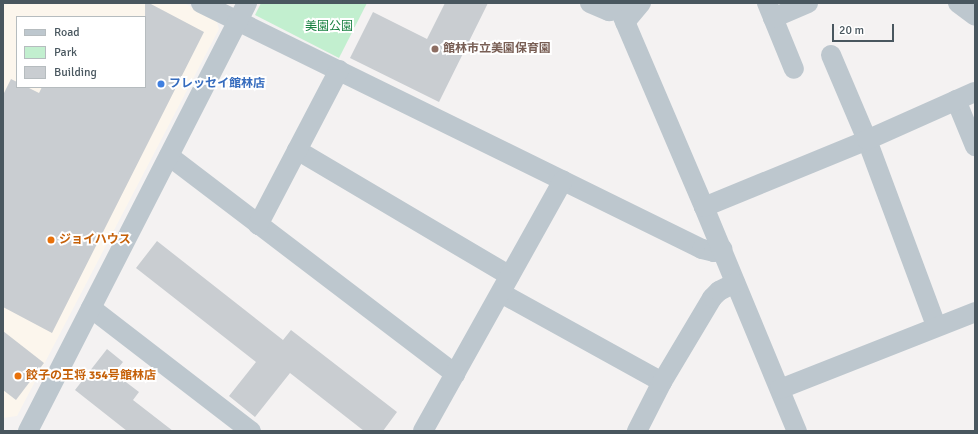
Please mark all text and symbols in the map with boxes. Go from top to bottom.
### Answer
legend [16,16,146,88]
scale bar [834,16,896,42]
park label: 美園公園 [305,20,353,34]
text: 20 m [839,23,864,38]
text: Road [54,25,80,40]
place label: 館林市立美園保育園 [443,42,551,56]
marker: 館林市立美園保育園 [430,44,440,54]
text: Park [54,45,77,60]
text: Building [54,65,97,80]
place label: フレッセイ館林店 [169,77,265,91]
marker: フレッセイ館林店 [156,79,166,89]
place label: ジョイハウス [59,233,131,247]
marker: ジョイハウス [46,235,56,245]
place label: 餃子の王将 354号館林店 [26,369,156,383]
marker: 餃子の王将 354号館林店 [13,371,23,381]

